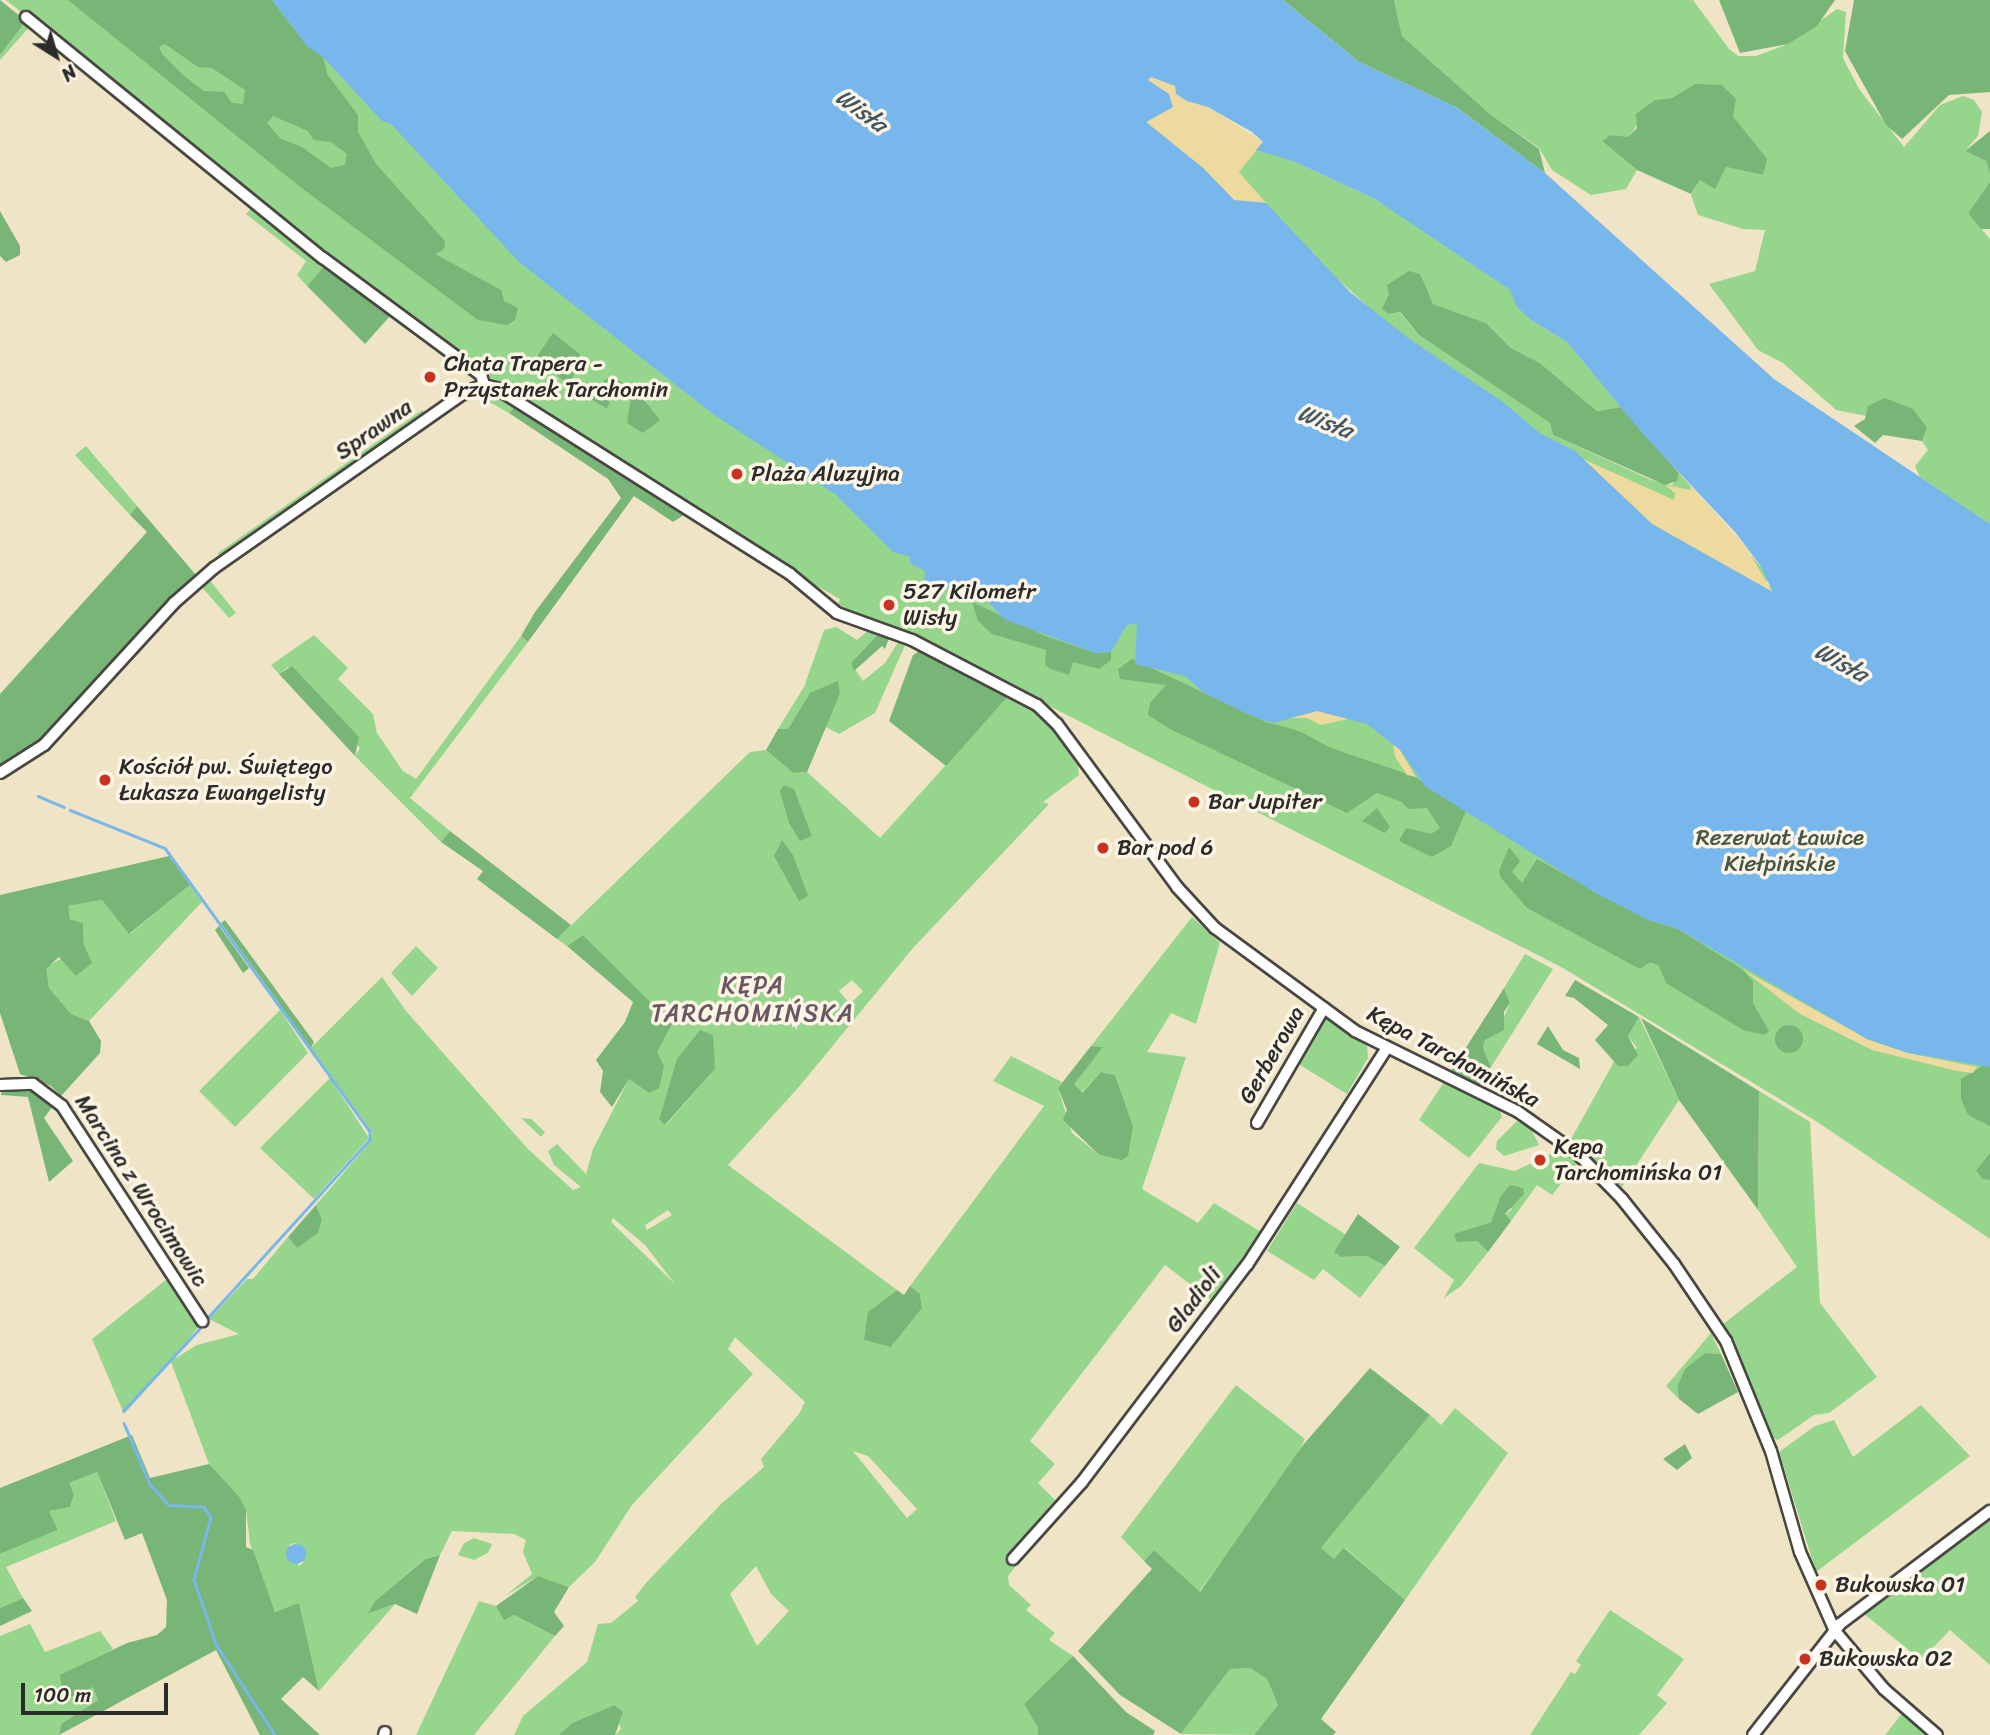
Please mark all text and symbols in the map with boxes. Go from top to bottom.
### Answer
north arrow [21,21,91,91]
text: N [54,56,84,90]
water label: Wisła [830,83,892,139]
place label: Chata Trapera - Przystanek Tarchomin [444,350,668,404]
marker: Chata Trapera - Przystanek Tarchomin [422,369,438,385]
street label: Sprawna [330,394,418,466]
water label: Wisła [1294,399,1356,445]
place label: Plaża Aluzyjna [751,460,901,488]
marker: Plaża Aluzyjna [729,466,745,482]
place label: 527 Kilometr Wisły [903,578,1035,632]
marker: 527 Kilometr Wisły [881,597,897,613]
water label: Wisła [1810,637,1872,689]
place label: Kościół pw. Świętego Łukasza Ewangelisty [119,753,333,807]
marker: Kościół pw. Świętego Łukasza Ewangelisty [97,772,113,788]
place label: Bar Jupiter [1208,788,1322,816]
marker: Bar Jupiter [1186,794,1202,810]
park label: Rezerwat Ławice Kiełpińskie [1696,824,1864,878]
place label: Bar pod 6 [1117,834,1213,862]
marker: Bar pod 6 [1095,840,1111,856]
district label: KĘPA TARCHOMIŃSKA [655,972,851,1028]
street label: Kępa Tarchomińska [1361,999,1545,1115]
street label: Gerberowa [1233,1001,1311,1109]
street label: Marcina z Wrocimowic [68,1090,214,1292]
place label: Kępa Tarchomińska 01 [1554,1133,1722,1187]
marker: Kępa Tarchomińska 01 [1532,1152,1548,1168]
street label: Gladioli [1160,1262,1228,1338]
place label: Bukowska 01 [1835,1571,1965,1599]
marker: Bukowska 01 [1813,1577,1829,1593]
place label: Bukowska 02 [1819,1645,1953,1673]
marker: Bukowska 02 [1797,1651,1813,1667]
scale bar [24,1668,172,1712]
text: 100 m [34,1676,91,1714]

